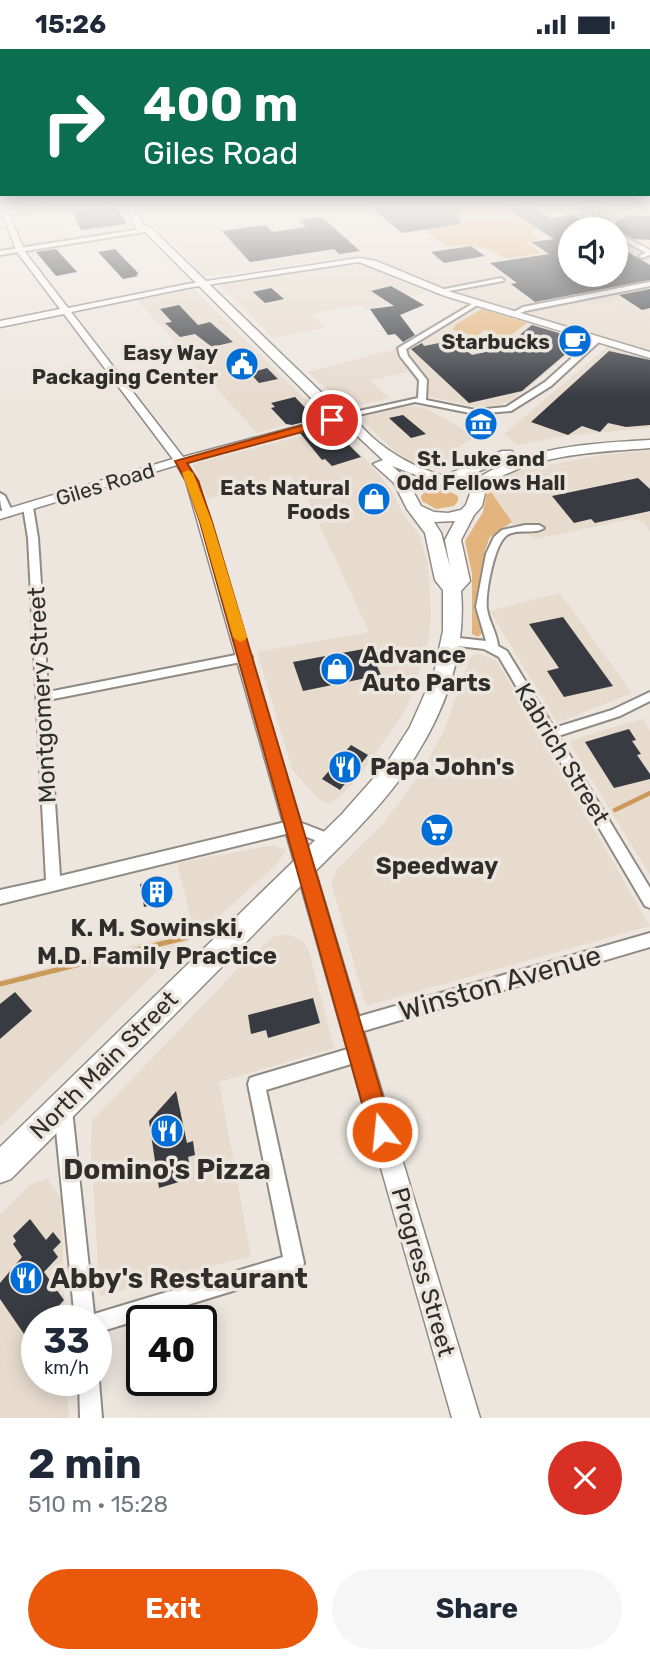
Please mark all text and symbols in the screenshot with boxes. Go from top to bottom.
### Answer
text: 15:26 [35,9,106,40]
text: 400 m [143,75,298,133]
icon: right [28,77,119,168]
text: Giles Road [143,134,298,172]
map controls [558,217,628,287]
button: sound [558,217,628,287]
cafe icon: Starbucks [556,322,594,360]
place label: Starbucks [442,329,550,354]
place label: Easy Way Packaging Center [32,340,218,389]
public building icon: Easy Way Packaging Center [223,345,261,383]
pin [302,390,362,450]
icon: arrive [313,401,351,439]
museum icon: St. Luke and Odd Fellows Hall [462,405,500,443]
place label: St. Luke and Odd Fellows Hall [396,446,566,495]
street label: Giles Road [53,457,157,511]
place label: Eats Natural Foods [220,475,350,524]
shop icon: Eats Natural Foods [355,480,393,518]
street label: Montgomery Street [22,586,62,804]
place label: Advance Auto Parts [362,641,491,697]
shop icon: Advance Auto Parts [318,650,356,688]
street label: Kabrich Street [509,678,615,830]
restaurant icon: Papa John's [326,748,364,786]
place label: Papa John's [370,753,514,781]
supermarket icon: Speedway [418,811,456,849]
place label: Speedway [376,852,498,880]
building icon: K. M. Sowinski, M.D. Family Practice [138,873,176,911]
place label: K. M. Sowinski, M.D. Family Practice [37,914,277,970]
street label: Winston Avenue [395,938,605,1028]
street label: North Main Street [24,985,184,1145]
position arrow [345,1095,419,1169]
restaurant icon: Domino's Pizza [148,1112,186,1150]
place label: Domino's Pizza [63,1153,271,1186]
street label: Progress Street [385,1184,461,1360]
restaurant icon: Abby's Restaurant [7,1259,45,1297]
place label: Abby's Restaurant [50,1262,308,1295]
speed limit sign: 40 [126,1305,217,1396]
text: 33 [43,1320,90,1362]
text: km/h [44,1357,89,1379]
text: 2 min [28,1439,142,1489]
button: close [548,1441,622,1515]
text: 510 m · 15:28 [28,1490,168,1518]
button: Exit [28,1569,318,1649]
button: Share [332,1569,622,1649]

